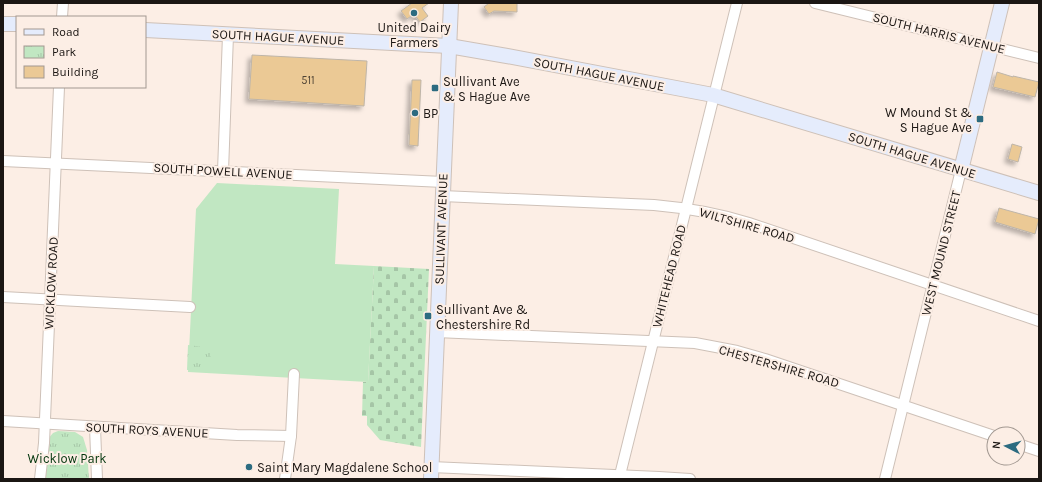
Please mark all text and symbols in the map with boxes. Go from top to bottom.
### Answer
marker: United Dairy Farmers [409,8,419,18]
street label: SOUTH HARRIS AVENUE [871,9,1007,57]
legend [16,16,146,88]
place label: United Dairy Farmers [378,20,450,50]
text: Road [52,25,80,39]
street label: SOUTH HAGUE AVENUE [211,26,345,48]
text: Park [52,45,77,59]
street label: SOUTH HAGUE AVENUE [532,54,666,94]
text: Building [52,65,99,79]
house number: 511 [301,74,315,87]
place label: Sullivant Ave & S Hague Ave [443,74,530,104]
marker: Sullivant Ave & S Hague Ave [430,83,440,93]
place label: W Mound St & S Hague Ave [885,105,972,135]
place label: BP [423,106,438,121]
marker: BP [410,108,420,118]
marker: W Mound St & S Hague Ave [975,114,985,124]
street label: SOUTH HAGUE AVENUE [846,128,978,182]
street label: SOUTH POWELL AVENUE [153,160,293,182]
street label: SULLIVANT AVENUE [432,173,450,285]
street label: WEST MOUND STREET [918,188,964,317]
street label: WILTSHIRE ROAD [698,204,796,246]
street label: WHITEHEAD ROAD [649,223,689,329]
street label: WICKLOW ROAD [41,236,61,330]
place label: Sullivant Ave & Chestershire Rd [436,302,530,332]
marker: Sullivant Ave & Chestershire Rd [423,311,433,321]
street label: CHESTERSHIRE ROAD [717,342,841,390]
street label: SOUTH ROYS AVENUE [85,419,209,441]
north arrow [986,426,1026,466]
text: N [990,440,1003,450]
park label: Wicklow Park [27,451,107,466]
place label: Saint Mary Magdalene School [257,460,432,475]
marker: Saint Mary Magdalene School [244,462,254,472]

